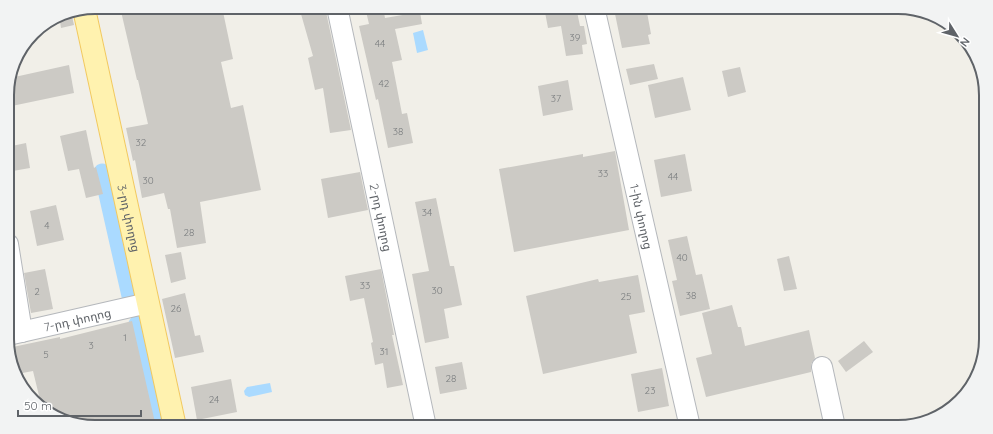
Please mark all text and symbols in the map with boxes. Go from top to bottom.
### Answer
north arrow [937,16,977,56]
house number: 39 [570,31,581,44]
text: N [957,35,973,49]
house number: 44 [375,37,385,50]
house number: 42 [379,77,390,90]
house number: 37 [551,92,561,105]
house number: 38 [393,125,403,138]
house number: 32 [136,136,147,149]
house number: 33 [598,167,608,180]
house number: 44 [668,170,678,183]
house number: 30 [142,174,154,187]
street label: 2-րդ փողոց [367,182,396,253]
street label: 3-րդ փողոց [115,183,144,253]
street label: 1-ին փողոց [627,183,657,251]
house number: 34 [422,206,432,219]
house number: 4 [44,219,50,232]
house number: 28 [184,226,194,239]
house number: 40 [676,251,688,264]
house number: 33 [360,279,370,292]
house number: 30 [431,284,443,297]
house number: 2 [34,285,40,298]
house number: 38 [686,289,696,302]
house number: 25 [621,290,632,303]
house number: 26 [171,302,182,315]
street label: 7-րդ փողոց [42,304,112,334]
house number: 1 [123,331,127,344]
house number: 3 [88,339,94,352]
house number: 31 [380,345,388,358]
house number: 5 [43,348,49,361]
house number: 28 [446,372,456,385]
house number: 23 [645,384,655,397]
scale bar [18,392,141,418]
house number: 24 [209,393,219,406]
text: 50 m [24,398,52,413]

